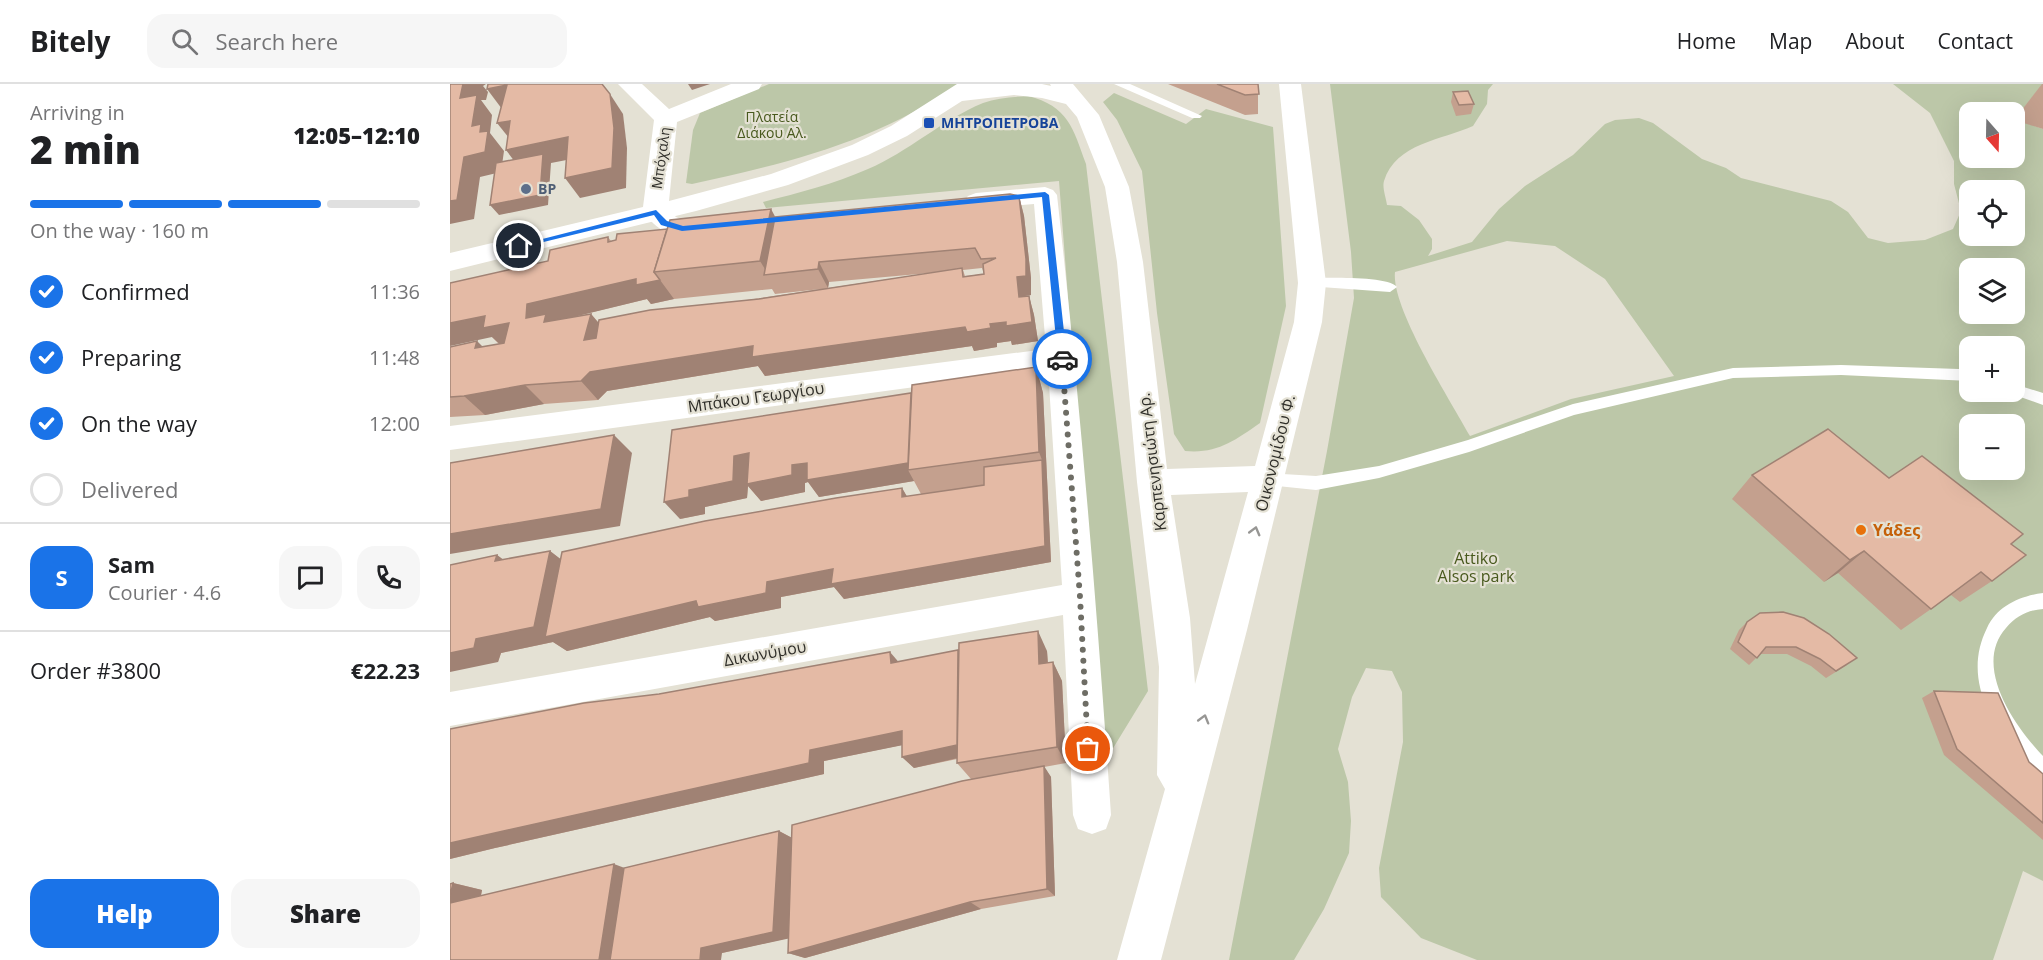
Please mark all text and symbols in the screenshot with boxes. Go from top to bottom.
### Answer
search box [147,14,567,68]
text: Bitely [30,22,111,60]
icon: search [168,25,201,58]
text: Search here [216,26,338,56]
text: Home [1677,27,1736,55]
text: Map [1769,27,1812,55]
text: About [1845,27,1905,55]
text: Contact [1938,27,2013,55]
text: Arriving in [30,99,125,126]
north arrow [1959,102,2025,168]
map controls [1959,102,2025,480]
park label: Πλατεία Διάκου Αλ. [737,107,807,142]
place label: ΜΗΤΡΟΠΕΤΡΟΒΑ [941,113,1059,132]
marker: ΜΗΤΡΟΠΕΤΡΟΒΑ [922,116,936,130]
text: 12:05–12:10 [293,120,420,150]
text: 2 min [30,122,141,175]
street label: Μπόχαλη [647,126,674,190]
place label: BP [538,179,556,198]
button: locate [1959,180,2025,246]
marker: BP [519,182,533,196]
text: On the way · 160 m [30,217,209,244]
pin [493,220,544,271]
icon: home [502,229,535,262]
button: layers [1959,258,2025,324]
icon: check [30,275,63,308]
text: Confirmed [81,276,190,306]
text: 11:36 [369,278,420,305]
courier [1032,329,1092,389]
button: + [1959,336,2025,402]
icon: check [30,341,63,374]
text: Preparing [81,342,181,372]
icon: car [1046,343,1079,376]
text: 11:48 [369,344,420,371]
street label: Μπάκου Γεωργίου [686,377,826,417]
street label: Καρπενησιώτη Αρ. [1133,392,1171,532]
street label: Οικονομίδου Φ. [1250,392,1300,514]
icon: check [30,407,63,440]
text: On the way [81,408,197,438]
text: 12:00 [369,410,420,437]
button: − [1959,414,2025,480]
text: Delivered [81,474,179,504]
place label: Υάδες [1873,519,1920,541]
marker: Υάδες [1854,523,1868,537]
one-way arrow [1247,526,1260,536]
button: chat [279,546,342,609]
button: phone [357,546,420,609]
park label: Attiko Alsos park [1438,547,1515,587]
text: Sam [108,549,155,579]
text: S [55,562,68,592]
text: Courier · 4.6 [108,579,221,606]
street label: Δικωνύμου [722,635,808,671]
text: Order #3800 [30,655,161,685]
text: €22.23 [351,655,420,685]
one-way arrow [1197,714,1209,725]
pin [1062,723,1113,774]
icon: bag [1071,732,1104,765]
button: Help [30,879,219,948]
button: Share [231,879,420,948]

